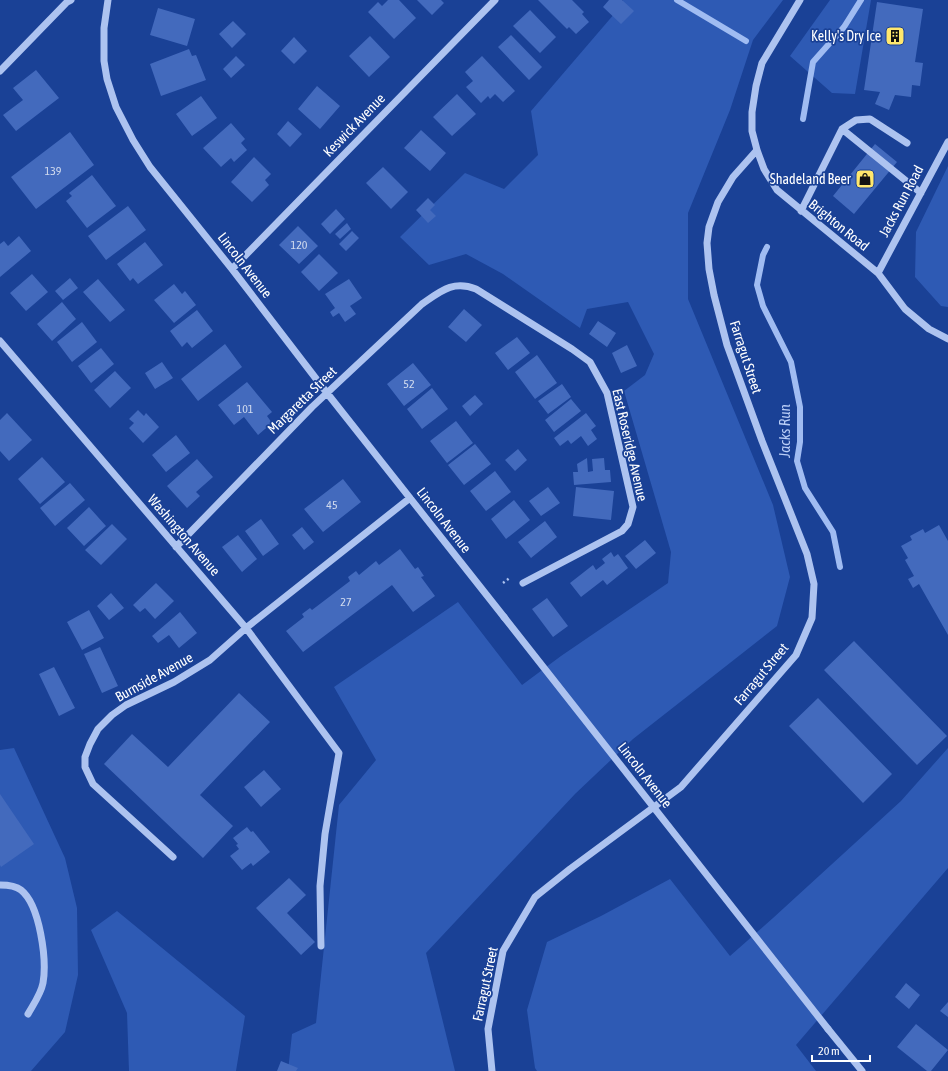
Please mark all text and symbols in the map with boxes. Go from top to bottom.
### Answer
building icon: Kelly's Dry Ice [884,25,906,47]
place label: Kelly's Dry Ice [811,28,881,44]
street label: Keswick Avenue [320,90,388,160]
street label: Jacks Run Road [876,163,926,239]
house number: 139 [45,164,62,178]
shop icon: Shadeland Beer [854,168,876,190]
place label: Shadeland Beer [770,171,852,187]
street label: Brighton Road [806,196,872,254]
street label: Lincoln Avenue [215,229,275,301]
house number: 120 [291,238,308,252]
street label: Farragut Street [727,318,765,396]
street label: Margaretta Street [264,363,340,437]
house number: 52 [403,377,415,391]
street label: East Roseridge Avenue [609,387,651,503]
house number: 101 [237,402,254,416]
water label: Jacks Run [776,404,793,459]
street label: Lincoln Avenue [414,484,474,556]
street label: Washington Avenue [145,491,223,579]
house number: 45 [326,498,338,512]
house number: 27 [340,595,352,609]
street label: Farragut Street [731,640,791,708]
street label: Burnside Avenue [112,649,196,705]
street label: Lincoln Avenue [615,739,675,811]
street label: Farragut Street [469,945,501,1023]
scale bar [812,1037,870,1063]
text: 20 m [818,1044,840,1058]

